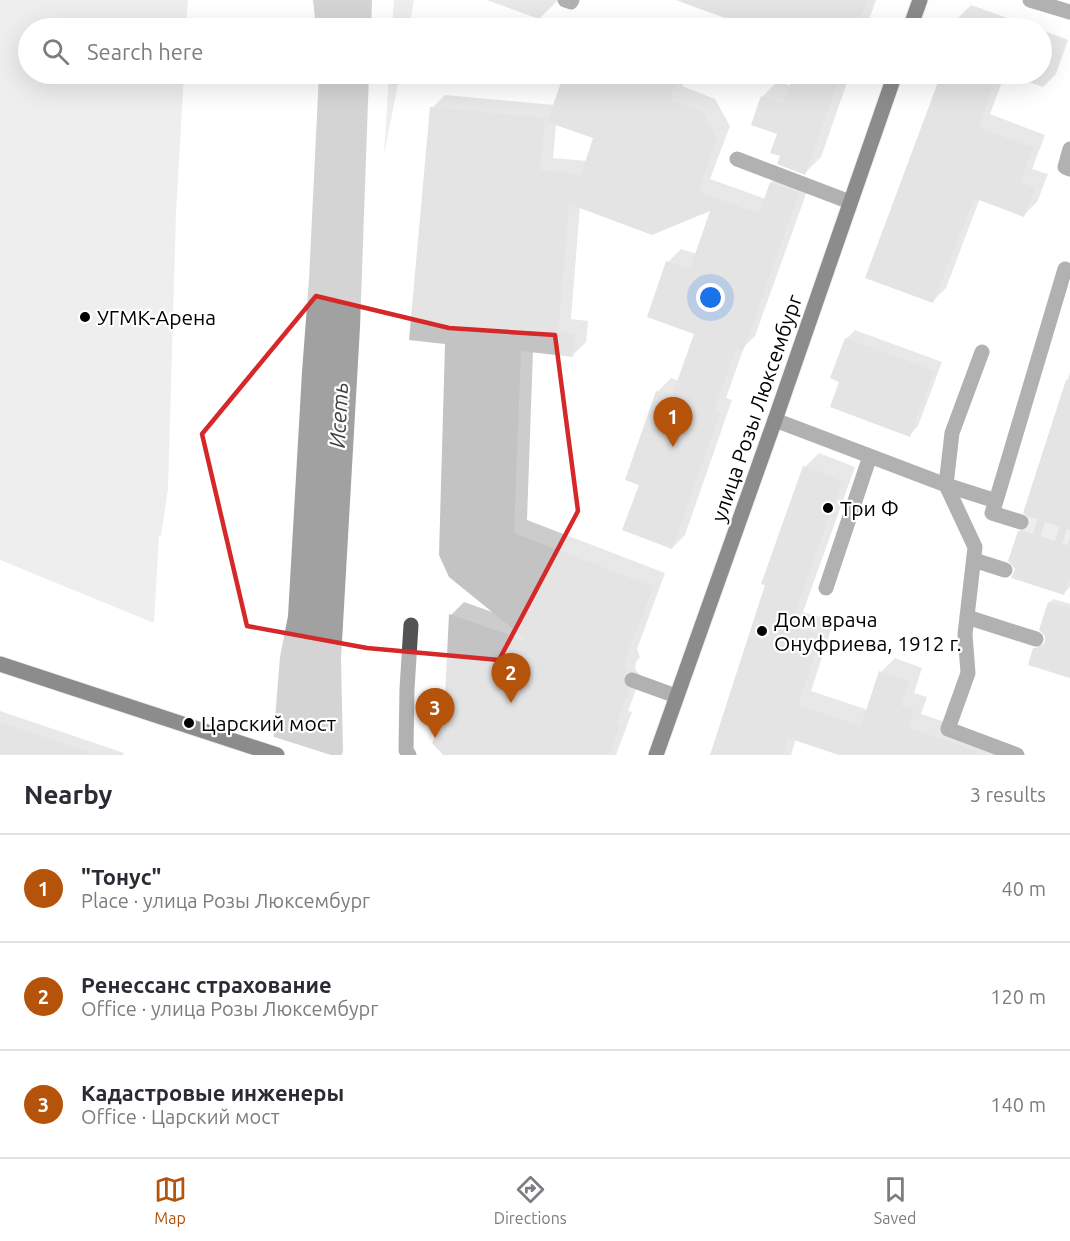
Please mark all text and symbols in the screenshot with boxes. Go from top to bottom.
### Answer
search box [18,18,1052,84]
icon: search [39,35,72,68]
text: Search here [87,39,203,64]
your location [696,283,725,312]
street label: улица Розы Люксембург [706,291,806,525]
place label: УГМК-Арена [97,305,216,329]
marker: УГМК-Арена [78,310,92,324]
water label: Исеть [324,381,352,449]
pin: 1 [654,398,692,447]
place label: Три Ф [840,496,899,520]
marker: Три Ф [821,501,835,515]
place label: Дом врача Онуфриева, 1912 г. [774,607,962,655]
marker: Дом врача Онуфриева, 1912 г. [755,624,769,638]
pin: 2 [492,654,530,703]
pin: 3 [416,688,454,738]
place label: Царский мост [201,711,337,735]
marker: Царский мост [182,716,196,730]
text: Nearby [24,780,112,809]
text: 3 results [970,783,1046,806]
text: "Тонус" [81,864,161,889]
text: 1 [38,877,49,900]
text: 40 m [1002,877,1046,900]
text: Place · улица Розы Люксембург [81,889,370,912]
text: Ренессанс страхование [81,972,332,997]
text: 2 [38,985,49,1008]
text: 120 m [990,985,1046,1008]
text: Office · улица Розы Люксембург [81,997,378,1020]
text: Кадастровые инженеры [81,1080,344,1105]
text: 3 [38,1093,49,1116]
text: 140 m [990,1093,1046,1116]
text: Office · Царский мост [81,1105,280,1128]
tab: Map [154,1173,187,1227]
tab: Directions [494,1173,567,1227]
tab: Saved [874,1173,916,1227]

